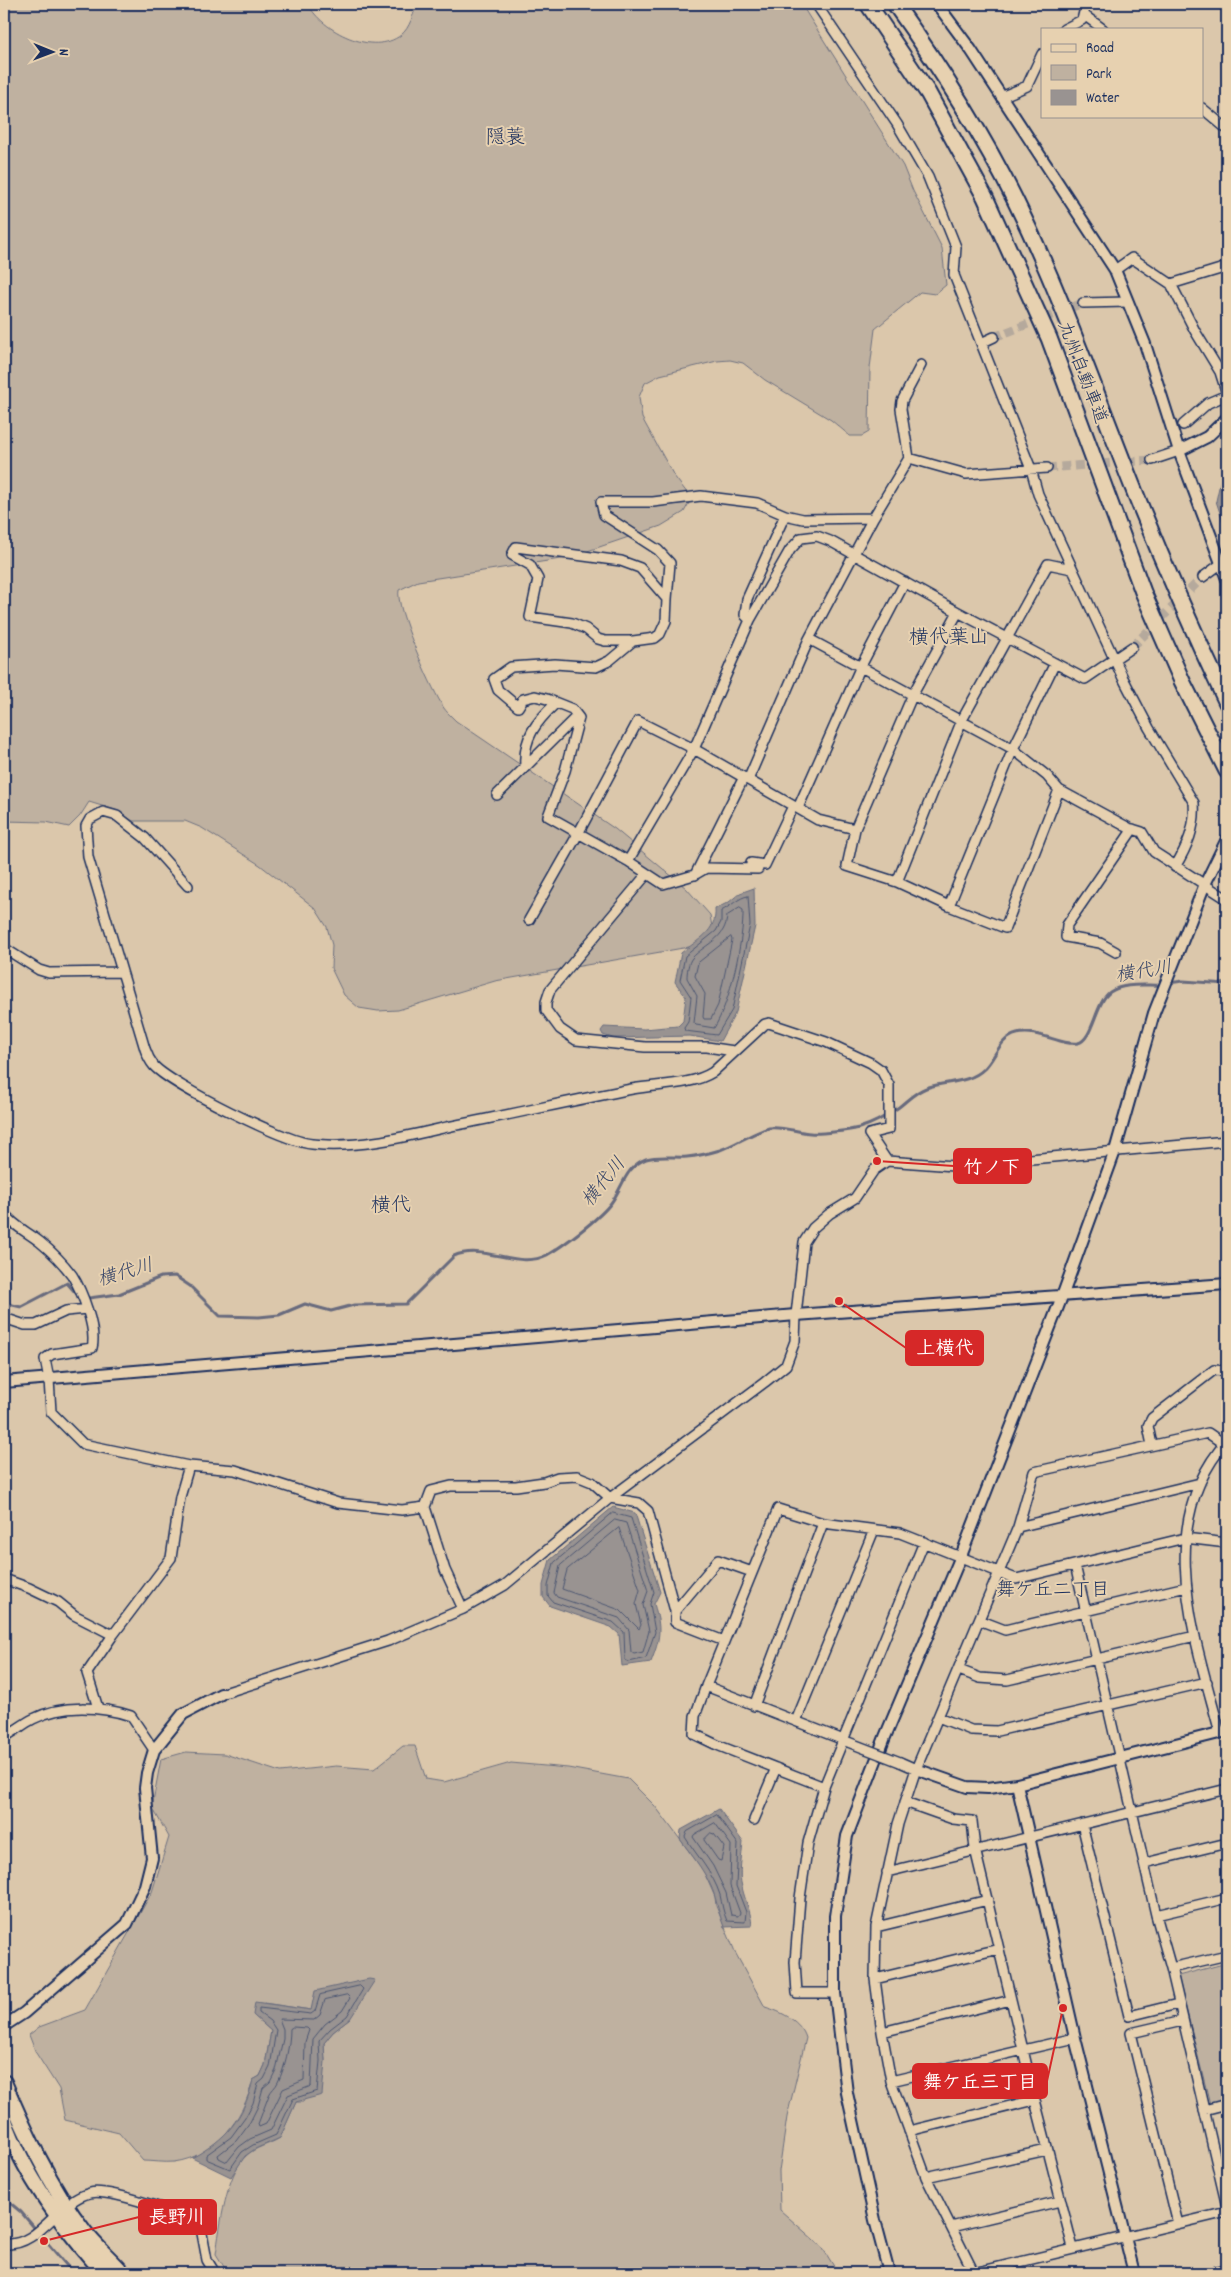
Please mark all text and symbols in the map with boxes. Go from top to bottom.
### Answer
north arrow [28,28,78,78]
legend [1041,28,1204,118]
text: Road [1086,38,1114,60]
text: N [53,49,73,56]
text: Park [1086,64,1112,86]
text: Water [1086,88,1120,110]
district label: 隠蓑 [485,125,525,153]
street label: 九州自動車道 [1050,318,1112,428]
district label: 横代葉山 [909,625,989,653]
water label: 横代川 [1114,955,1174,991]
callout: 竹ノ下 [954,1149,1031,1183]
water label: 横代川 [577,1152,633,1214]
text: 竹ノ下 [963,1156,1021,1183]
district label: 横代 [371,1193,411,1221]
water label: 横代川 [95,1253,157,1295]
callout: 上横代 [906,1331,983,1365]
text: 上横代 [916,1337,974,1364]
district label: 舞ケ丘二丁目 [996,1578,1110,1605]
callout: 舞ケ丘三丁目 [913,2064,1047,2098]
text: 舞ケ丘三丁目 [923,2071,1037,2098]
callout: 長野川 [139,2200,216,2234]
text: 長野川 [148,2206,206,2233]

